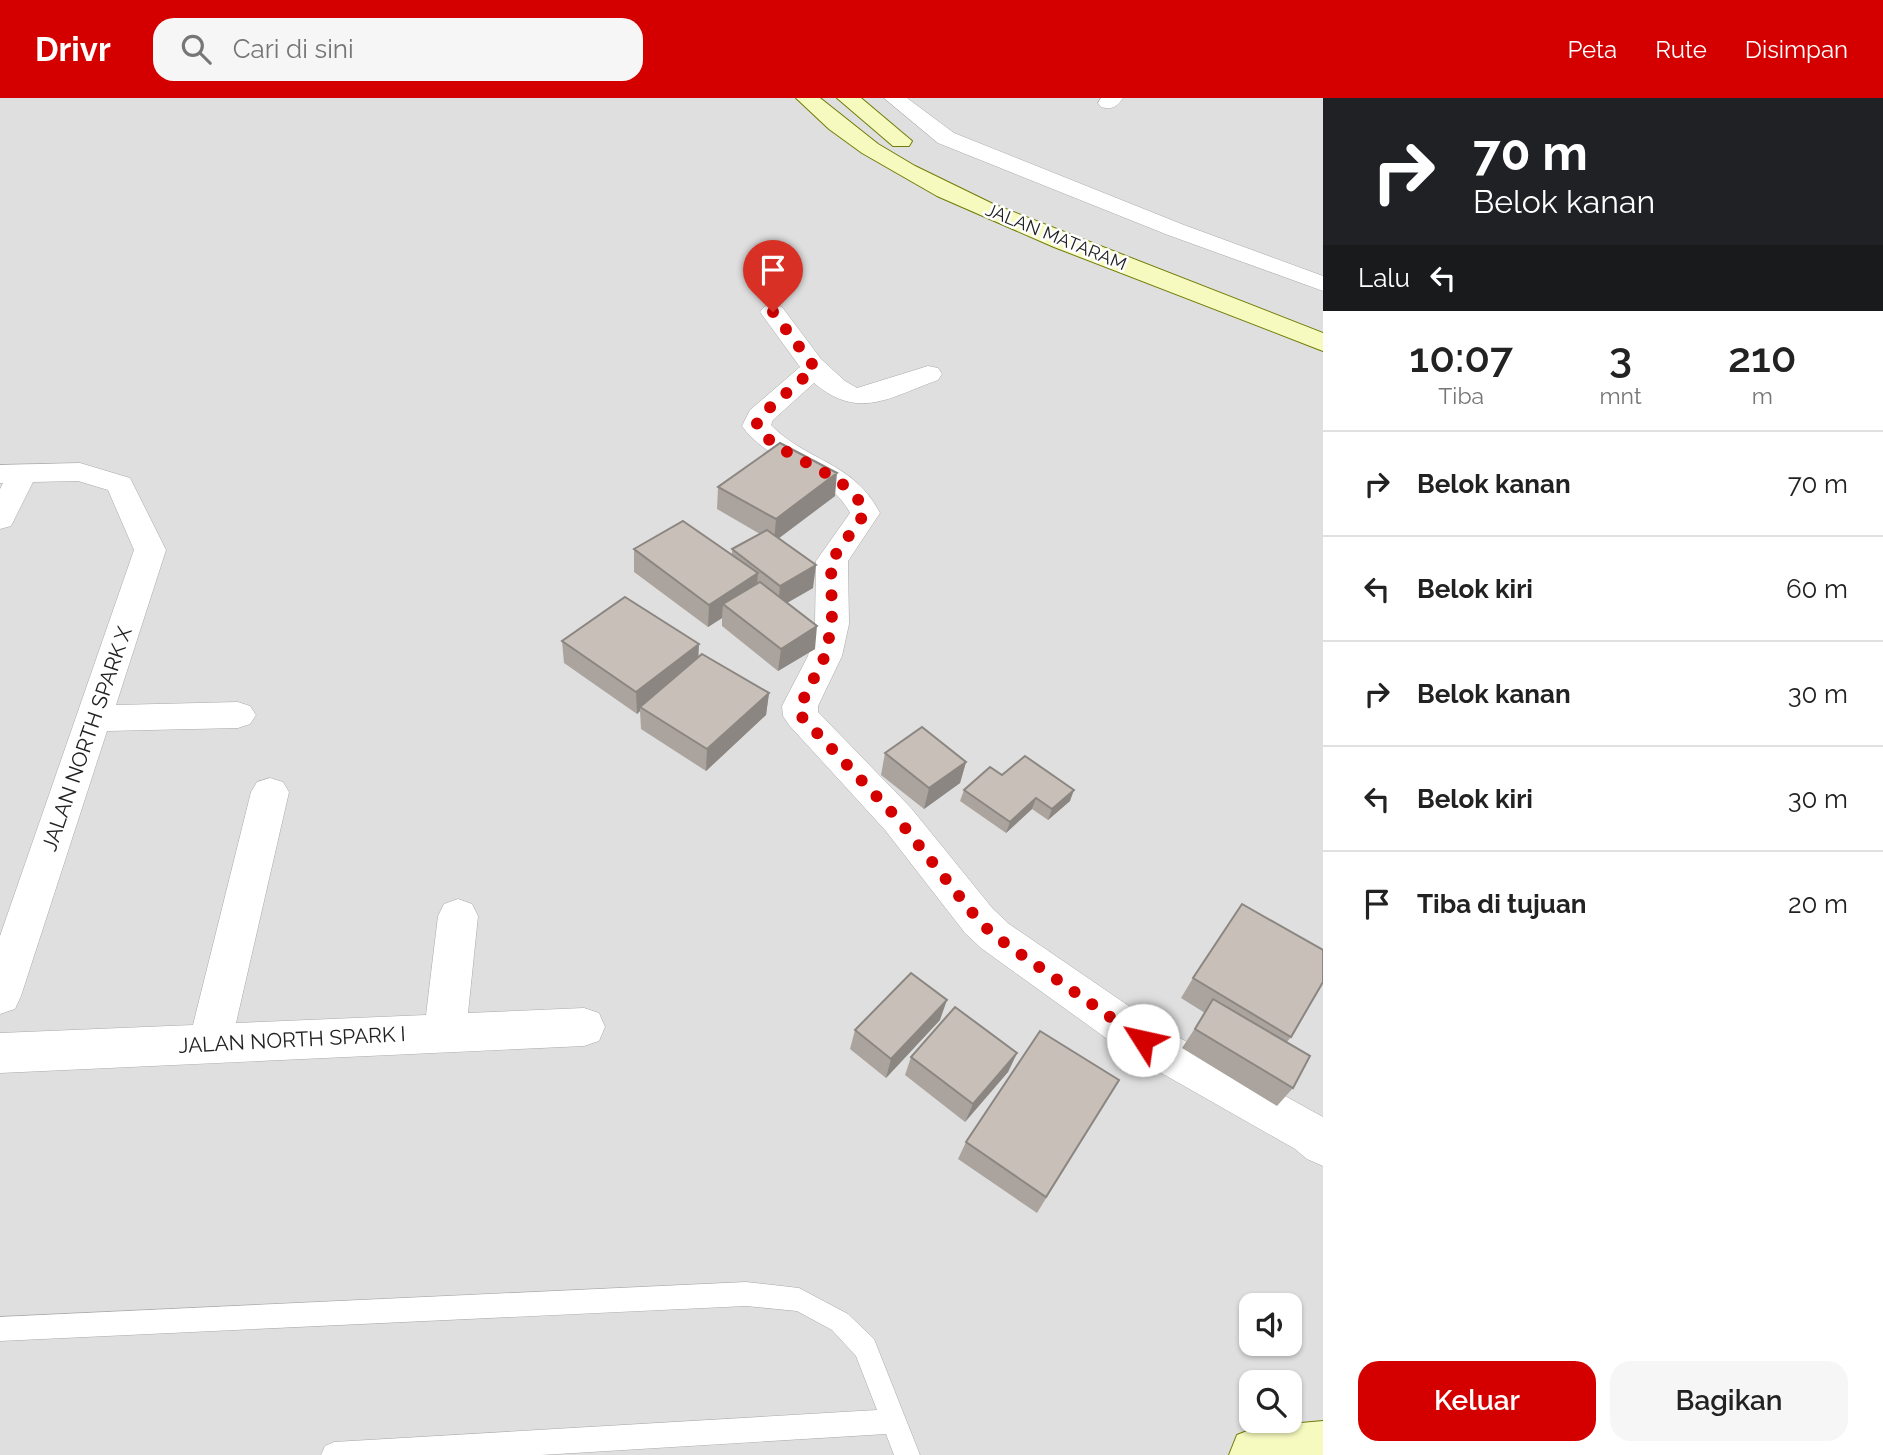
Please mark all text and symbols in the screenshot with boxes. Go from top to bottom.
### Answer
search box [153,18,643,81]
text: Drivr [35,30,111,69]
icon: search [177,30,215,68]
text: Cari di sini [233,34,354,64]
text: Peta [1567,35,1617,64]
text: Rute [1655,35,1707,64]
text: Disimpan [1745,35,1848,64]
text: 70 m [1473,124,1588,181]
icon: right [1358,126,1449,217]
text: Belok kanan [1473,183,1655,220]
street label: JALAN MATARAM [983,199,1130,274]
pin [743,240,803,312]
icon: arrive [754,251,792,289]
icon: left [1424,259,1462,297]
text: Lalu [1358,263,1410,293]
text: 10:07 [1409,333,1513,382]
text: 3 [1609,333,1632,382]
text: 210 [1728,333,1797,382]
text: Tiba [1438,382,1484,409]
text: mnt [1599,382,1642,409]
text: m [1752,382,1773,409]
icon: right [1358,465,1396,503]
text: Belok kanan [1417,469,1571,499]
text: 70 m [1788,469,1848,499]
icon: left [1358,570,1396,608]
text: Belok kiri [1417,574,1533,604]
text: 60 m [1786,574,1848,604]
street label: JALAN NORTH SPARK X [36,623,137,854]
icon: right [1358,675,1396,713]
text: Belok kanan [1417,679,1571,709]
text: 30 m [1788,679,1848,709]
icon: left [1358,780,1396,818]
text: Belok kiri [1417,784,1533,814]
text: 30 m [1788,784,1848,814]
icon: arrive [1358,885,1396,923]
text: Tiba di tujuan [1417,889,1587,919]
text: 20 m [1788,889,1848,919]
position arrow [1106,1003,1180,1077]
street label: JALAN NORTH SPARK I [178,1021,406,1058]
map controls [1239,1293,1302,1433]
button: sound [1239,1293,1302,1356]
button: Keluar [1358,1361,1596,1441]
button: Bagikan [1610,1361,1848,1441]
button: search [1239,1370,1302,1433]

